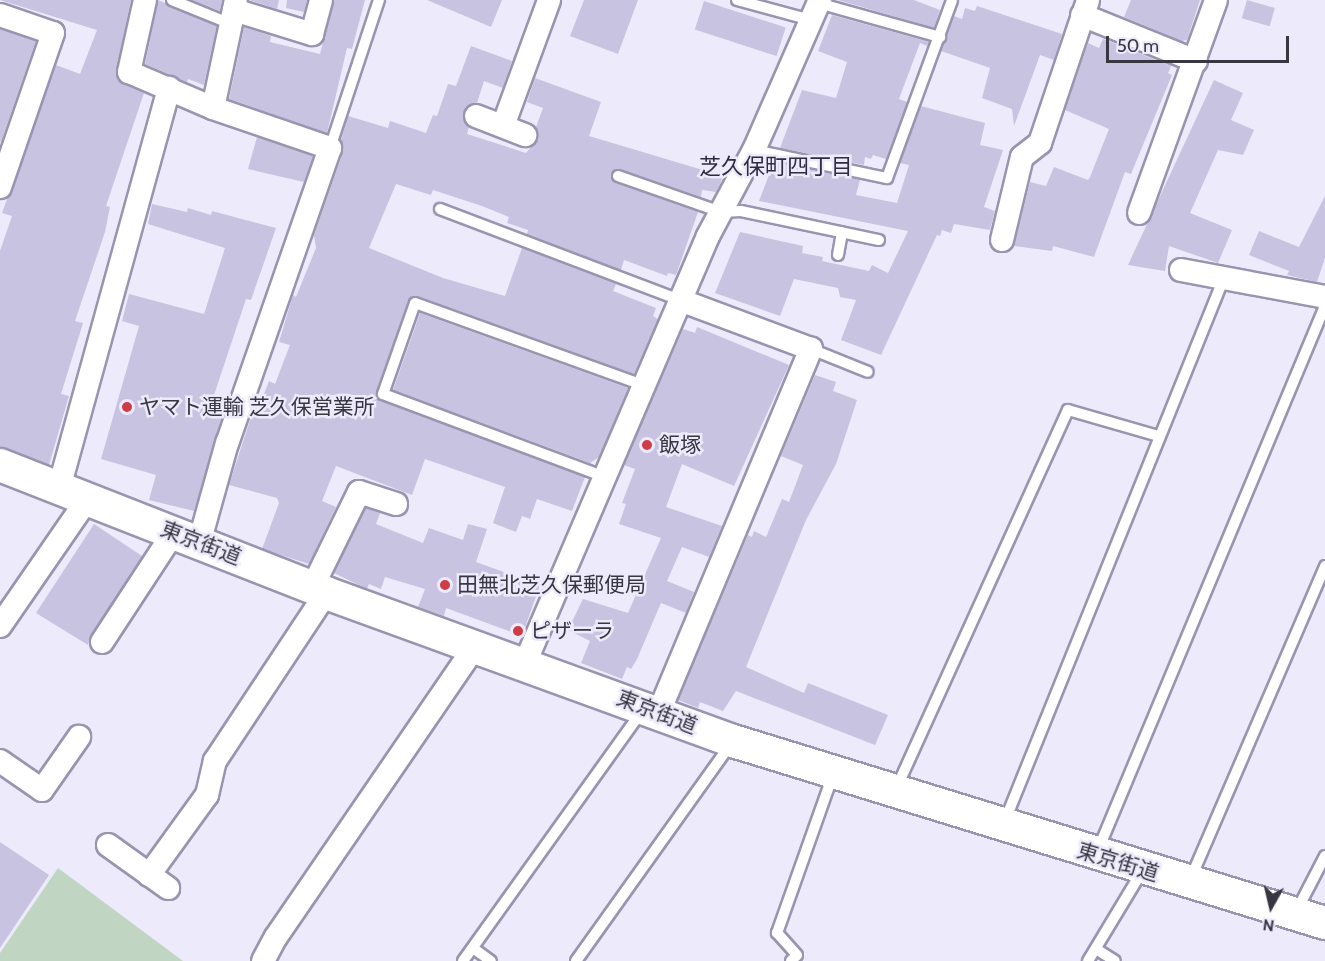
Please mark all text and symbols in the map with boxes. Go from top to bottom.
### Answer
scale bar [1109,24,1292,62]
text: 50 m [1117,35,1159,57]
district label: 芝久保町四丁目 [699,154,853,180]
place label: ヤマト運輸 芝久保営業所 [139,394,375,420]
marker: ヤマト運輸 芝久保営業所 [120,400,134,414]
place label: 飯塚 [659,432,701,458]
marker: 飯塚 [640,438,654,452]
street label: 東京街道 [157,516,245,570]
place label: 田無北芝久保郵便局 [457,572,646,598]
marker: 田無北芝久保郵便局 [438,578,452,592]
place label: ピザーラ [530,618,614,644]
marker: ピザーラ [511,624,525,638]
street label: 東京街道 [613,685,701,739]
street label: 東京街道 [1074,838,1162,886]
north arrow [1241,877,1301,937]
text: N [1262,915,1275,936]

